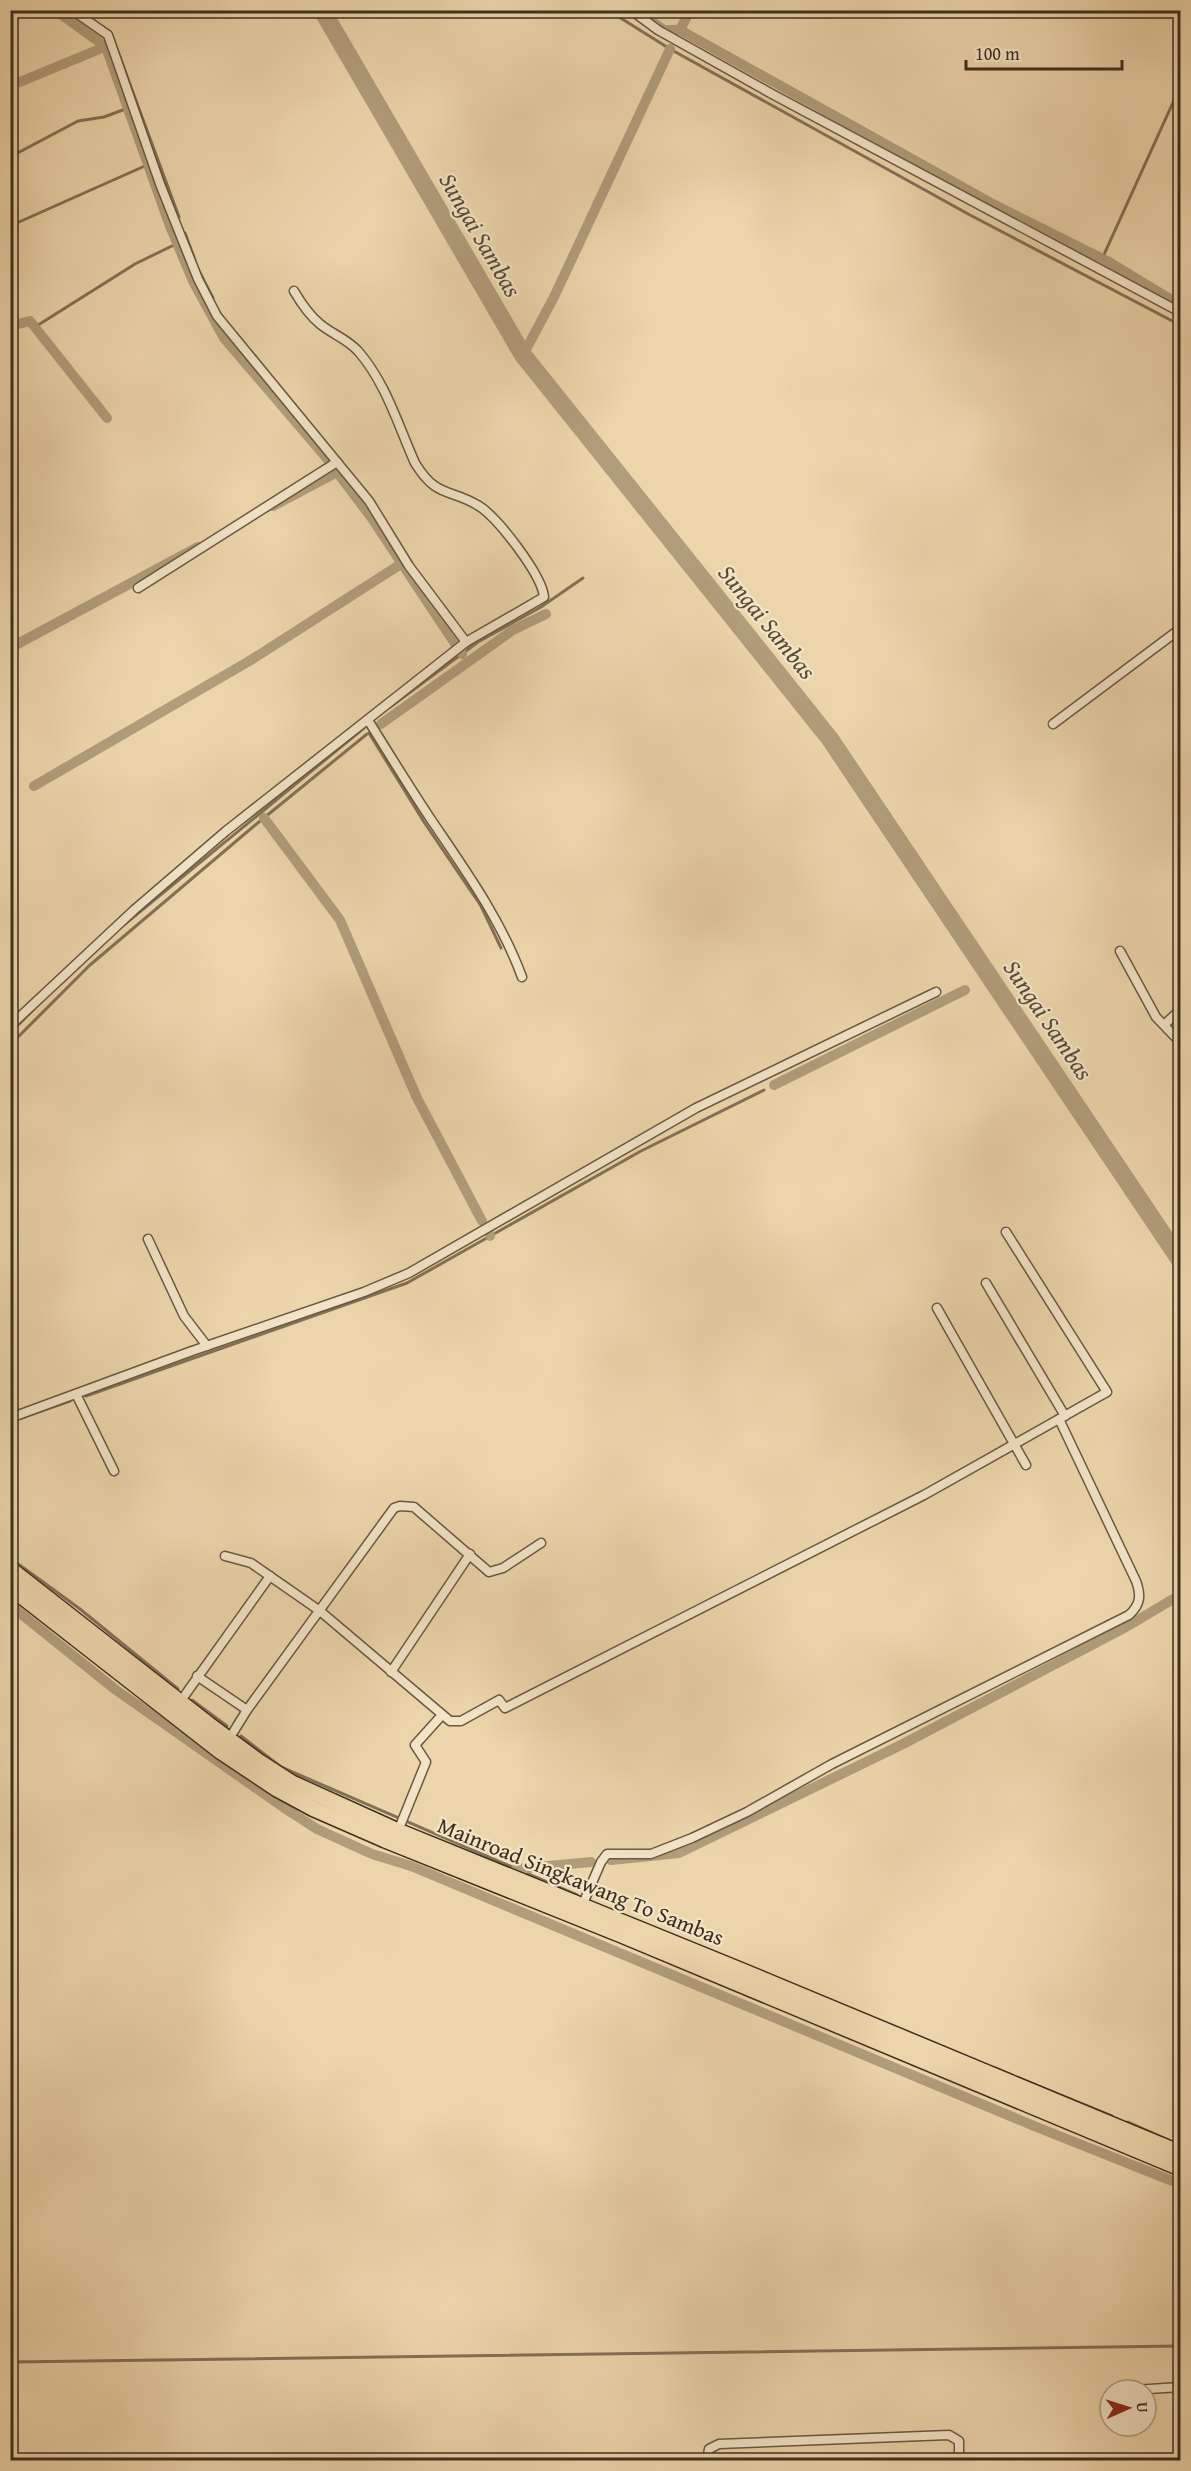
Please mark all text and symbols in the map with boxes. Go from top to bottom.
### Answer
scale bar [966,33,1122,71]
text: 100 m [975,40,1020,67]
water label: Sungai Sambas [431,166,530,304]
water label: Sungai Sambas [710,557,825,687]
water label: Sungai Sambas [995,952,1102,1087]
street label: Mainroad Singkawang To Sambas [433,1809,729,1953]
north arrow [1098,2378,1158,2438]
text: U [1131,2401,1155,2413]

